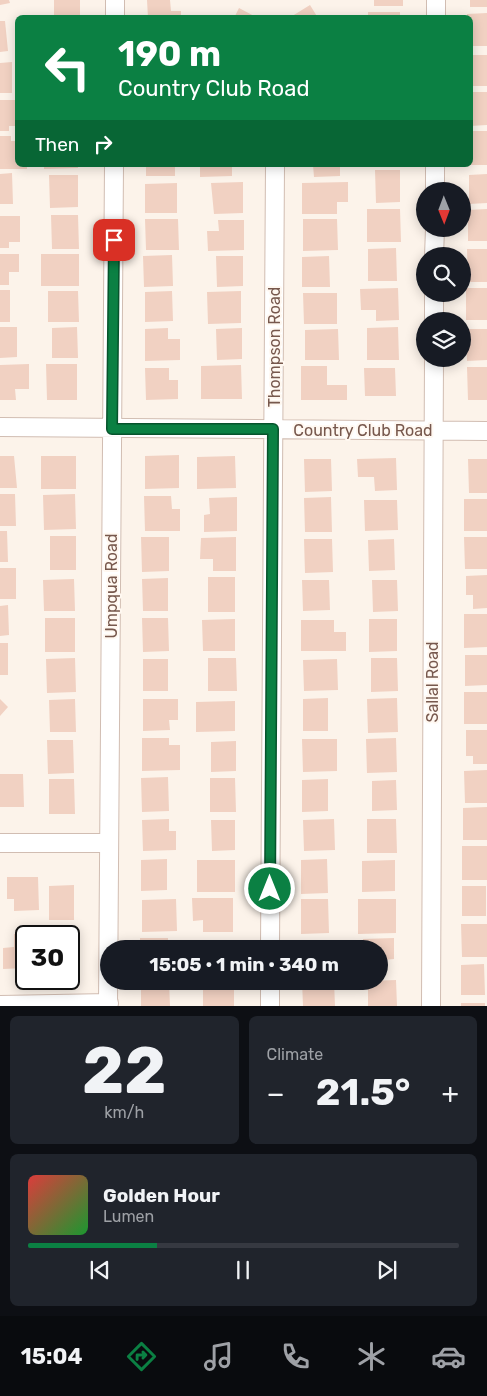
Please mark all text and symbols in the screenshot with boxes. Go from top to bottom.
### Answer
text: 190 m [118,33,221,75]
icon: left [35,35,100,100]
text: Country Club Road [118,75,309,102]
icon: right [89,130,117,158]
text: Then [35,133,79,156]
north arrow [416,182,471,238]
map controls [416,182,471,367]
pin [93,219,135,261]
icon: arrive [100,226,128,254]
button: search [416,247,471,302]
street label: Thompson Road [265,287,284,407]
button: layers [416,312,471,367]
street label: Country Club Road [293,421,433,440]
street label: Umpqua Road [102,534,121,638]
street label: Sallal Road [423,641,442,723]
position arrow [243,862,295,914]
speed limit sign: 30 [15,925,80,990]
text: 15:05 · 1 min · 340 m [149,953,339,976]
text: 22 [82,1032,167,1109]
text: Climate [267,1045,323,1064]
text: 21.5° [316,1069,410,1115]
text: − [267,1077,285,1110]
text: + [442,1077,459,1110]
text: km/h [104,1103,144,1122]
text: Golden Hour [103,1184,220,1207]
text: Lumen [103,1207,154,1226]
icon: previous [86,1256,114,1284]
icon: pause [229,1256,257,1284]
icon: next [373,1256,401,1284]
icon: directions [124,1339,159,1374]
icon: music [201,1339,236,1374]
icon: phone [278,1339,313,1374]
icon: climate [354,1339,389,1374]
icon: car [431,1339,466,1374]
text: 15:04 [21,1343,82,1370]

